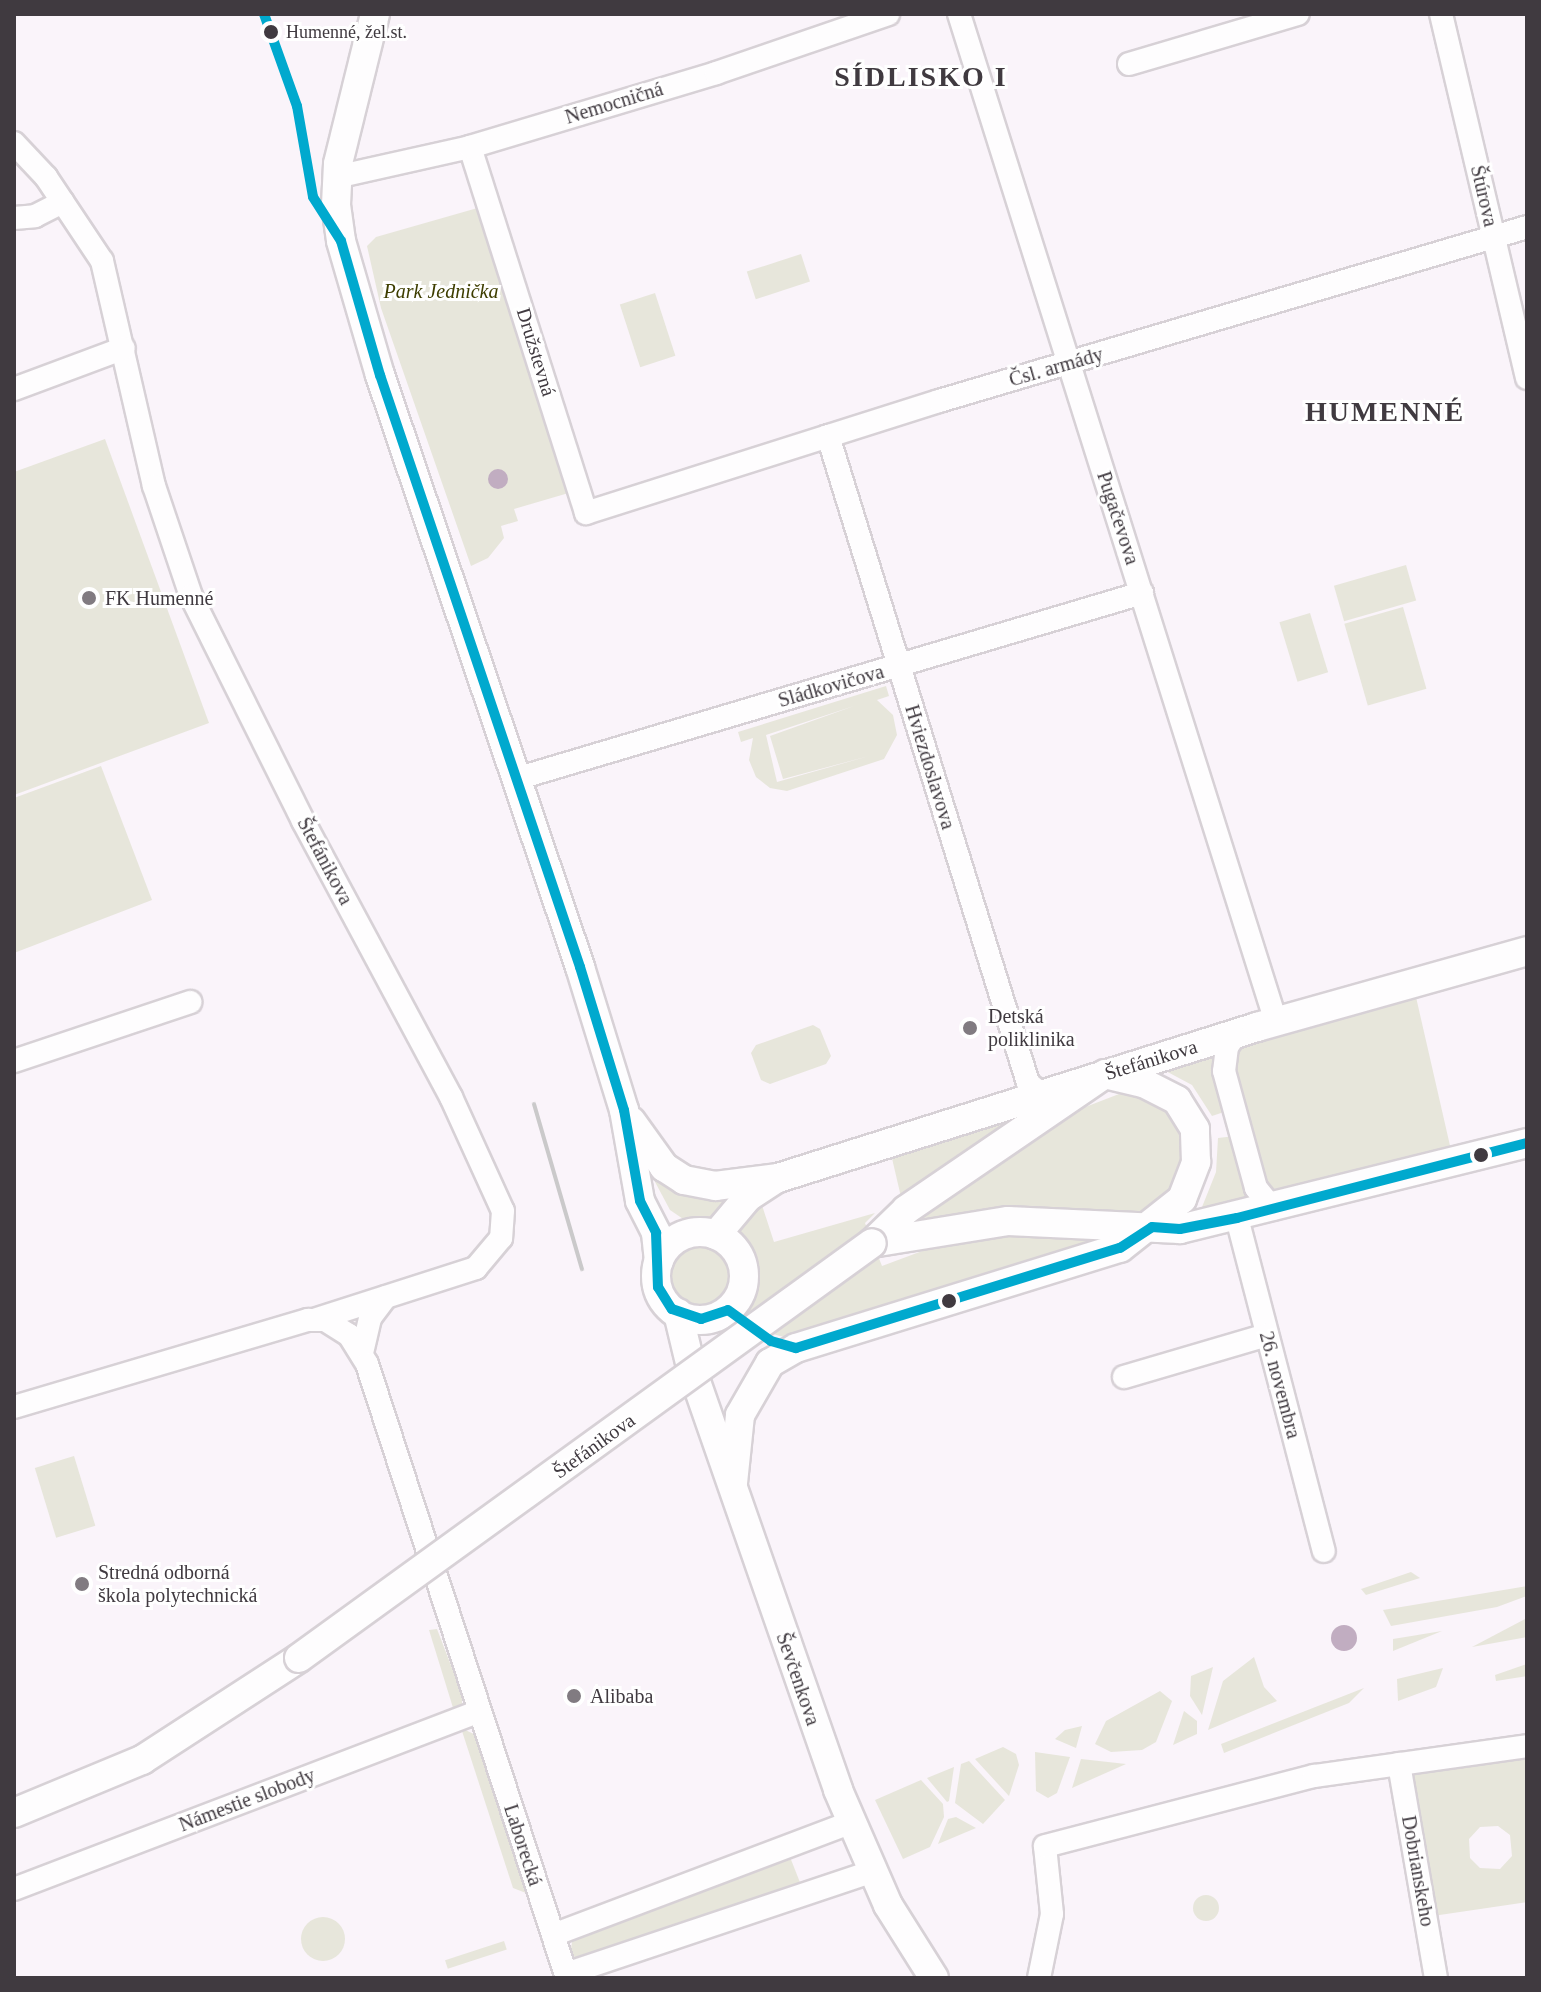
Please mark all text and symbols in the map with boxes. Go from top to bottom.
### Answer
place label: Humenné, žel.st. [286,21,407,43]
marker: Humenné, žel.st. [263,24,279,40]
district label: SÍDLISKO I [834,60,1008,94]
street label: Nemocničná [562,77,666,129]
street label: Štúrova [1465,163,1503,229]
park label: Park Jednička [384,279,498,303]
street label: Družstevná [511,305,561,399]
street label: Čsl. armády [1006,342,1106,392]
district label: HUMENNÉ [1305,395,1465,429]
street label: Pugačevova [1092,468,1144,568]
place label: FK Humenné [105,586,213,610]
marker: FK Humenné [80,589,98,607]
street label: Sládkovičova [775,659,887,713]
street label: Hviezdoslavova [900,702,960,832]
street label: Štefánikova [292,813,358,909]
place label: Detská poliklinika [988,1004,1075,1051]
marker: Detská poliklinika [959,1017,981,1039]
street label: Štefánikova [1102,1035,1200,1085]
unlabelled marker [1473,1147,1489,1163]
unlabelled marker [941,1293,957,1309]
street label: 26. novembra [1254,1329,1306,1441]
street label: Štefánikova [548,1408,640,1484]
place label: Stredná odborná škola polytechnická [98,1560,257,1607]
marker: Stredná odborná škola polytechnická [73,1575,91,1593]
street label: Ševčenkova [771,1629,825,1729]
place label: Alibaba [590,1684,653,1708]
marker: Alibaba [565,1687,583,1705]
street label: Námestie slobody [176,1763,318,1837]
street label: Laborecká [499,1801,547,1889]
street label: Dobrianskeho [1396,1814,1440,1928]

